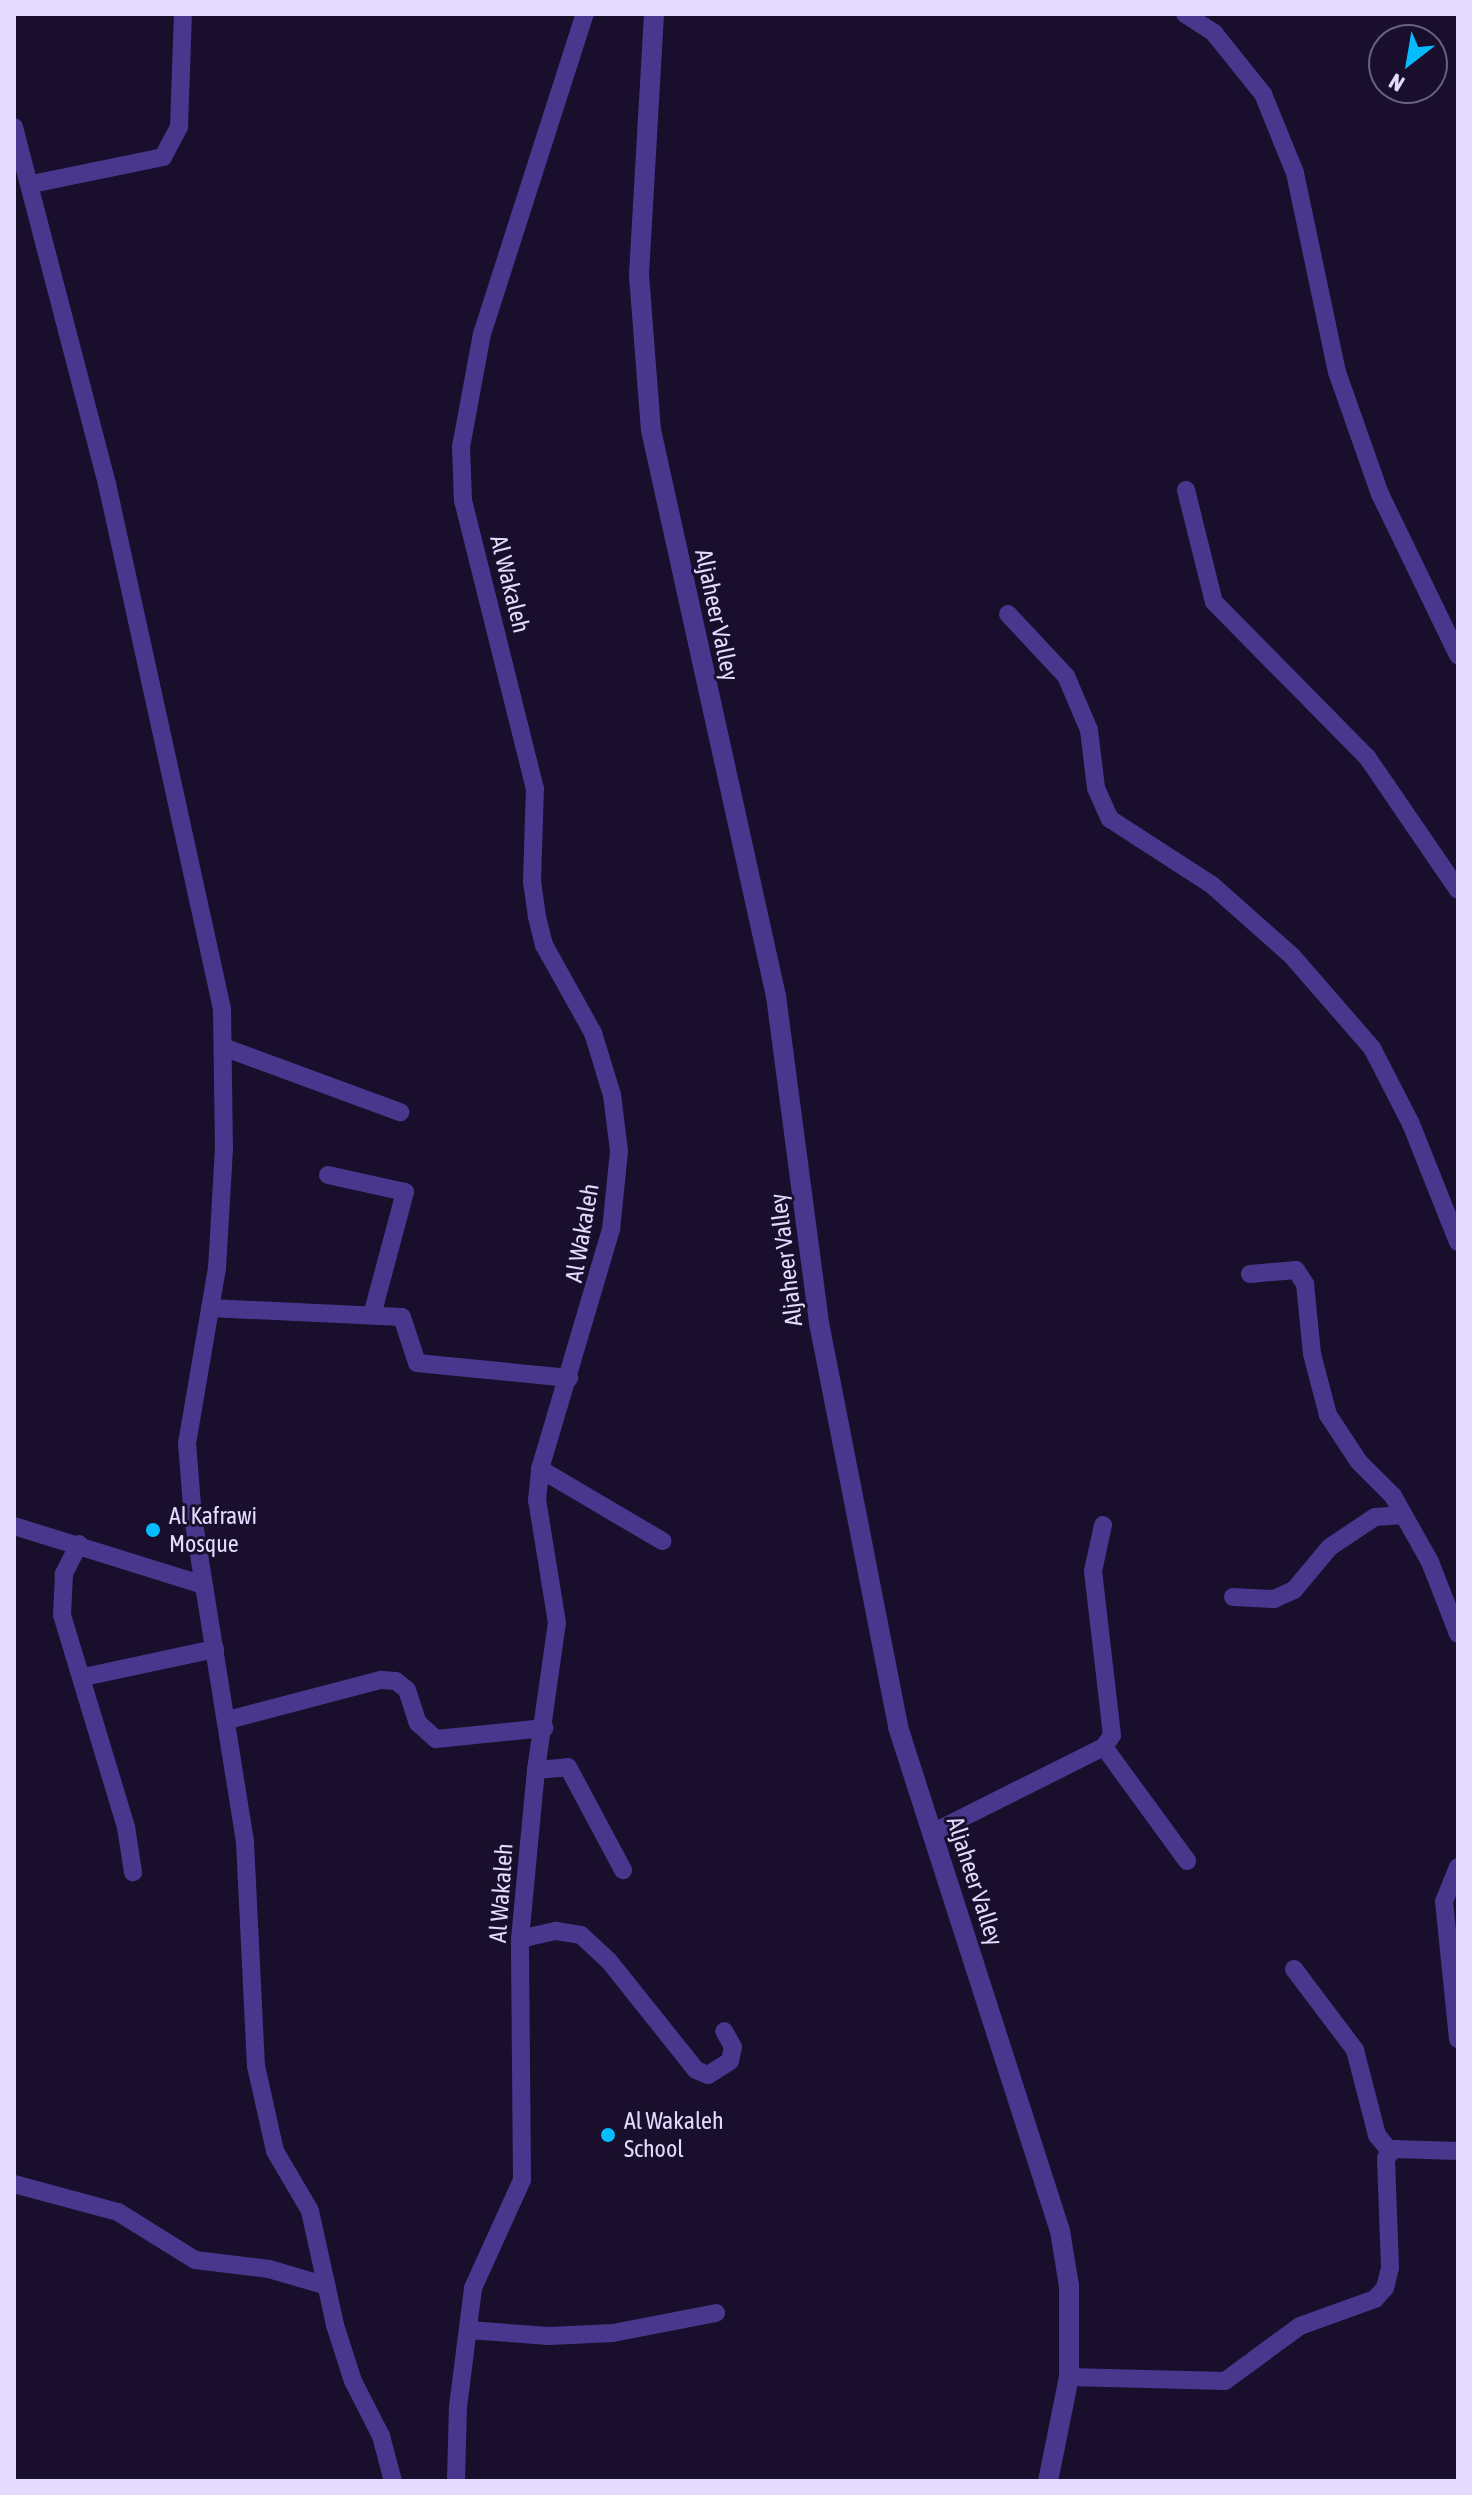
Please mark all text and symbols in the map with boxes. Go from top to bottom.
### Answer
north arrow [1368,24,1448,104]
text: N [1384,68,1409,97]
street label: Al Wakaleh [484,532,536,636]
street label: Aljaheer Valley [689,547,745,683]
street label: Al Wakaleh [559,1181,605,1285]
street label: Aljaheer Valley [764,1192,808,1328]
place label: Al Kafrawi Mosque [169,1502,257,1558]
marker: Al Kafrawi Mosque [144,1521,162,1539]
street label: Aljaheer Valley [941,1813,1009,1949]
street label: Al Wakaleh [483,1842,519,1944]
place label: Al Wakaleh School [624,2107,724,2163]
marker: Al Wakaleh School [599,2126,617,2144]

